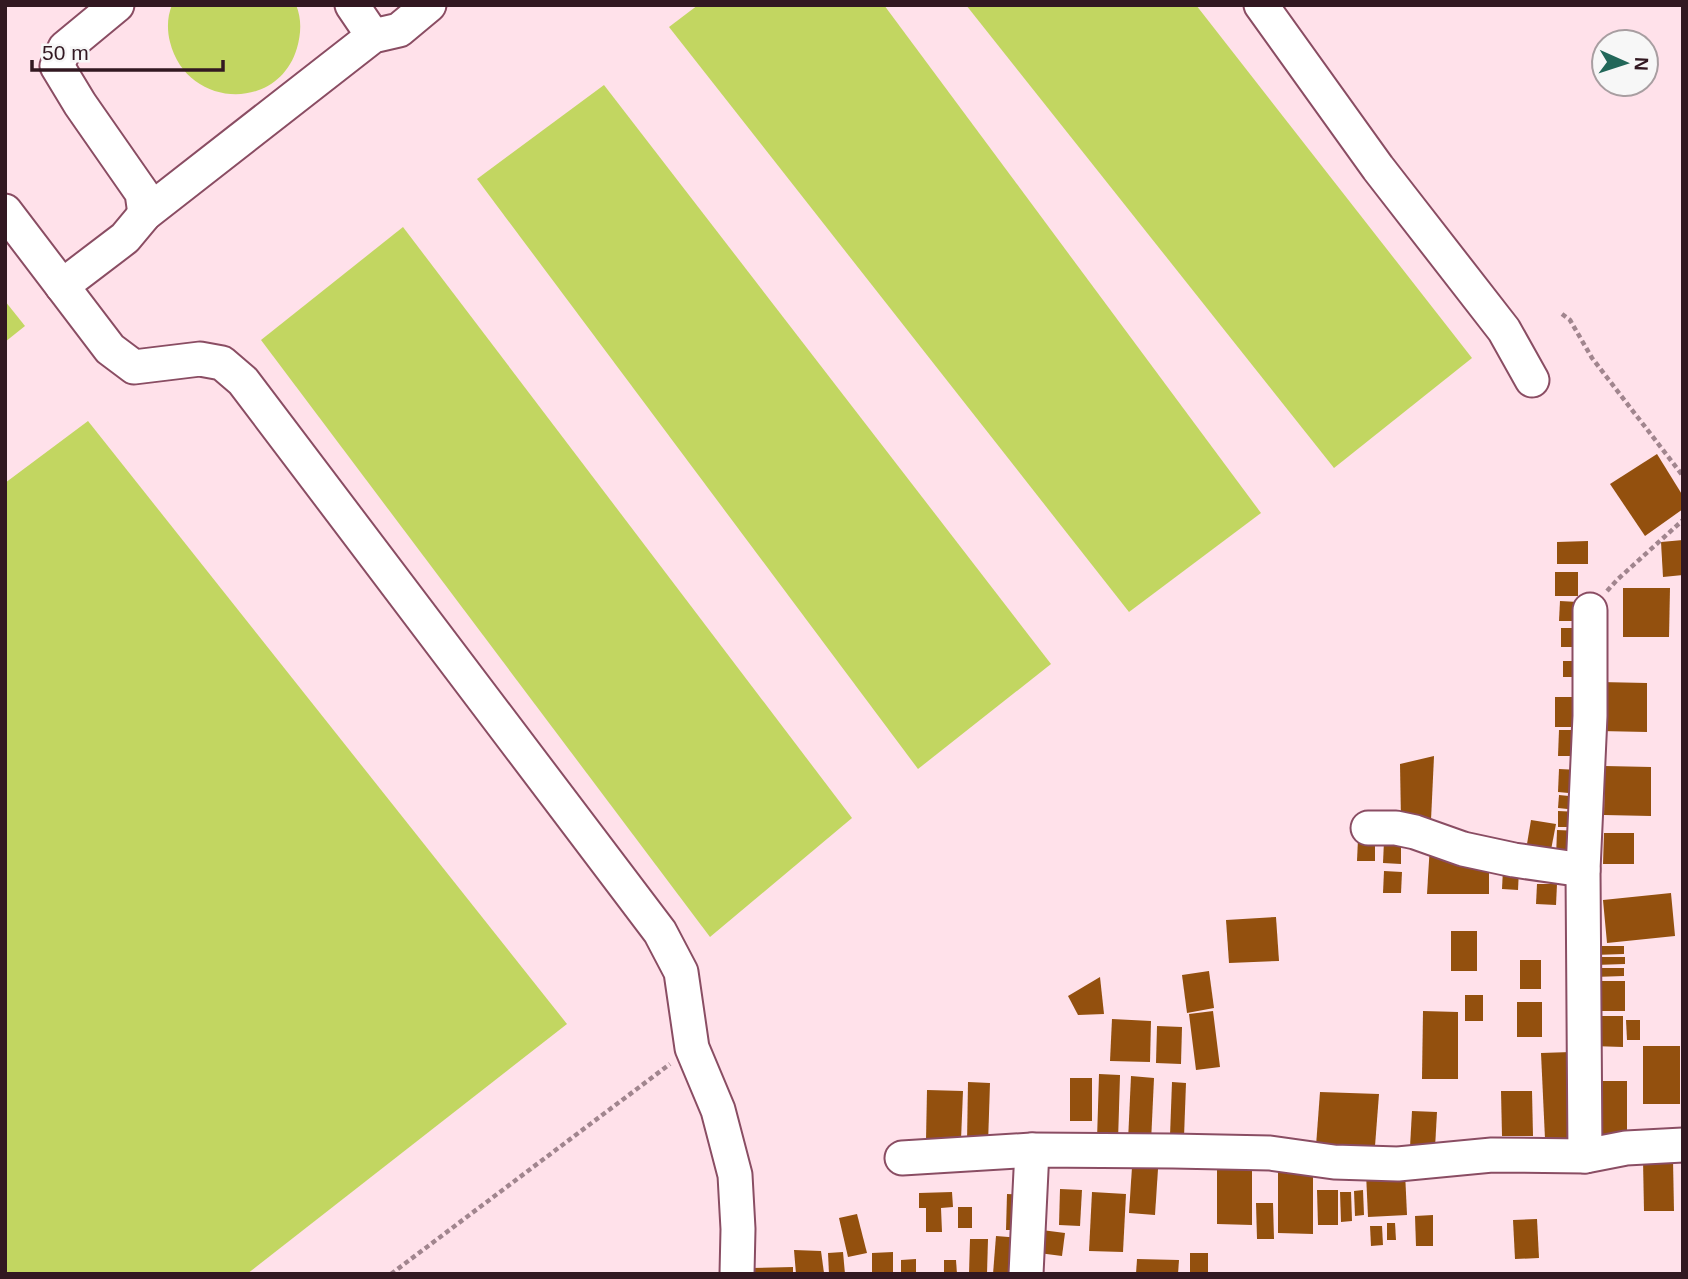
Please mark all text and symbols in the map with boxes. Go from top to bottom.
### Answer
scale bar [32,28,222,72]
north arrow [1590,28,1660,98]
text: 50 m [42,41,89,64]
text: N [1631,56,1652,71]

